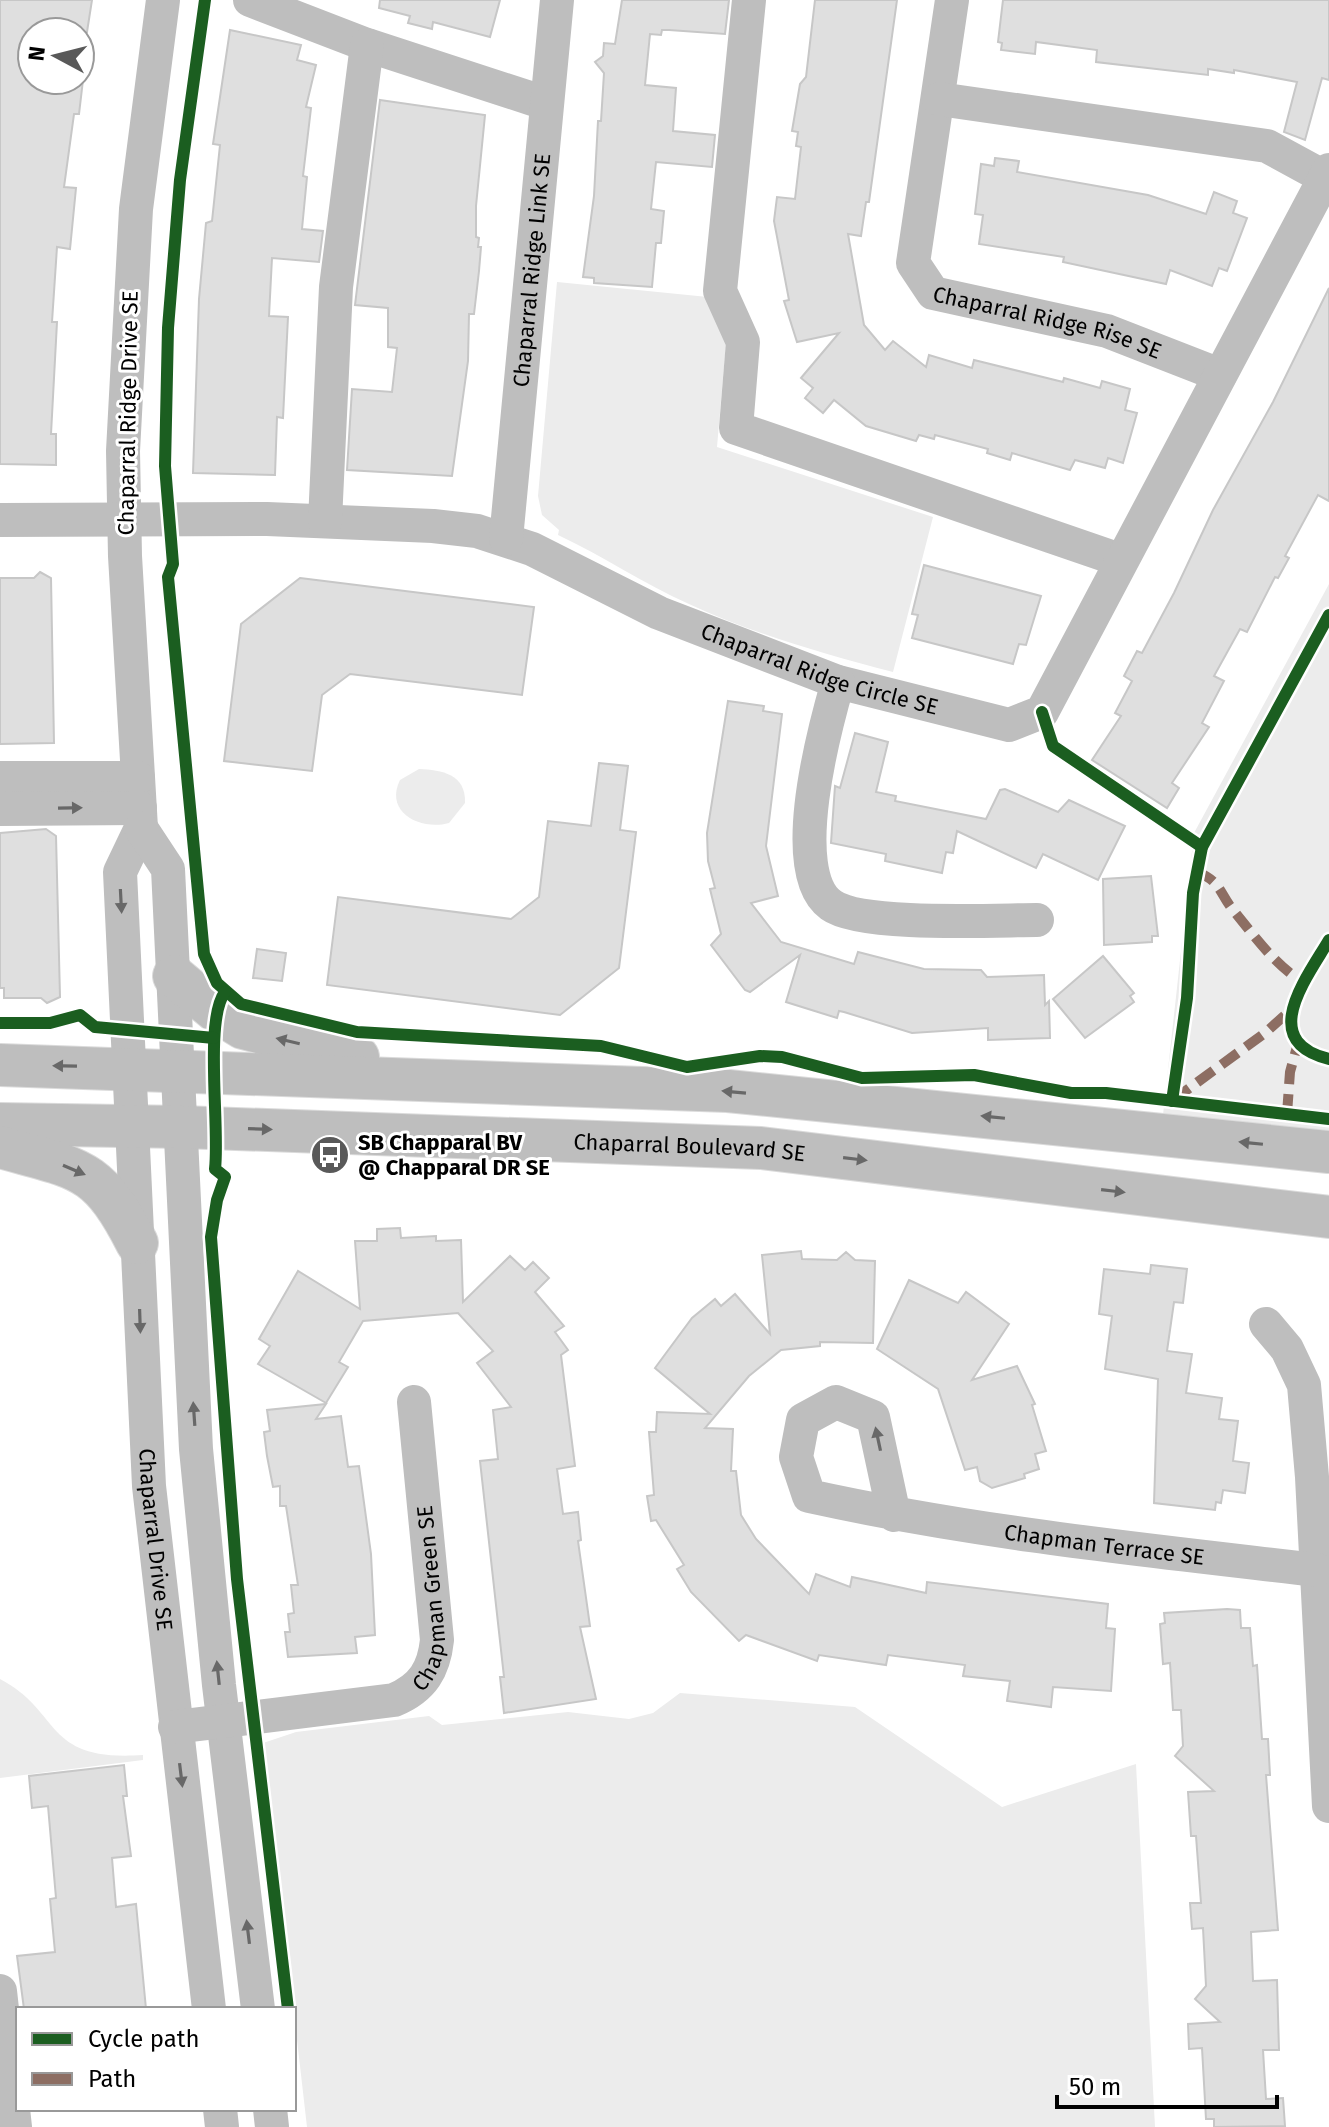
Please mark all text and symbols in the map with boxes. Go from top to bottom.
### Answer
north arrow [16,16,96,96]
text: N [22,45,51,63]
street label: Chaparral Ridge Link SE [507,152,556,388]
street label: Chaparral Ridge Rise SE [931,280,1166,364]
street label: Chaparral Ridge Drive SE [112,290,144,536]
street label: Chaparral Ridge Circle SE [697,617,941,720]
one-way arrow [58,802,83,815]
one-way arrow [115,889,128,914]
one-way arrow [275,1034,300,1047]
one-way arrow [52,1060,77,1072]
one-way arrow [721,1085,746,1098]
one-way arrow [980,1111,1005,1124]
one-way arrow [248,1123,273,1136]
street label: Chaparral Boulevard SE [573,1128,807,1167]
place label: SB Chapparal BV @ Chapparal DR SE [358,1129,550,1181]
bus stop icon: SB Chapparal BV @ Chapparal DR SE [309,1134,351,1176]
one-way arrow [1239,1137,1264,1150]
one-way arrow [843,1153,868,1166]
one-way arrow [62,1164,86,1177]
one-way arrow [1101,1185,1126,1198]
one-way arrow [133,1309,146,1334]
one-way arrow [187,1401,200,1426]
one-way arrow [871,1426,884,1451]
street label: Chaparral Drive SE [134,1448,179,1632]
street label: Chapman Green SE [406,1504,451,1696]
street label: Chapman Terrace SE [1002,1518,1206,1570]
one-way arrow [211,1660,224,1685]
one-way arrow [175,1763,188,1788]
one-way arrow [242,1919,255,1944]
legend [16,2007,296,2111]
text: Cycle path [88,2025,200,2053]
scale bar [1057,2059,1277,2109]
text: Path [88,2065,136,2093]
text: 50 m [1069,2073,1121,2101]

